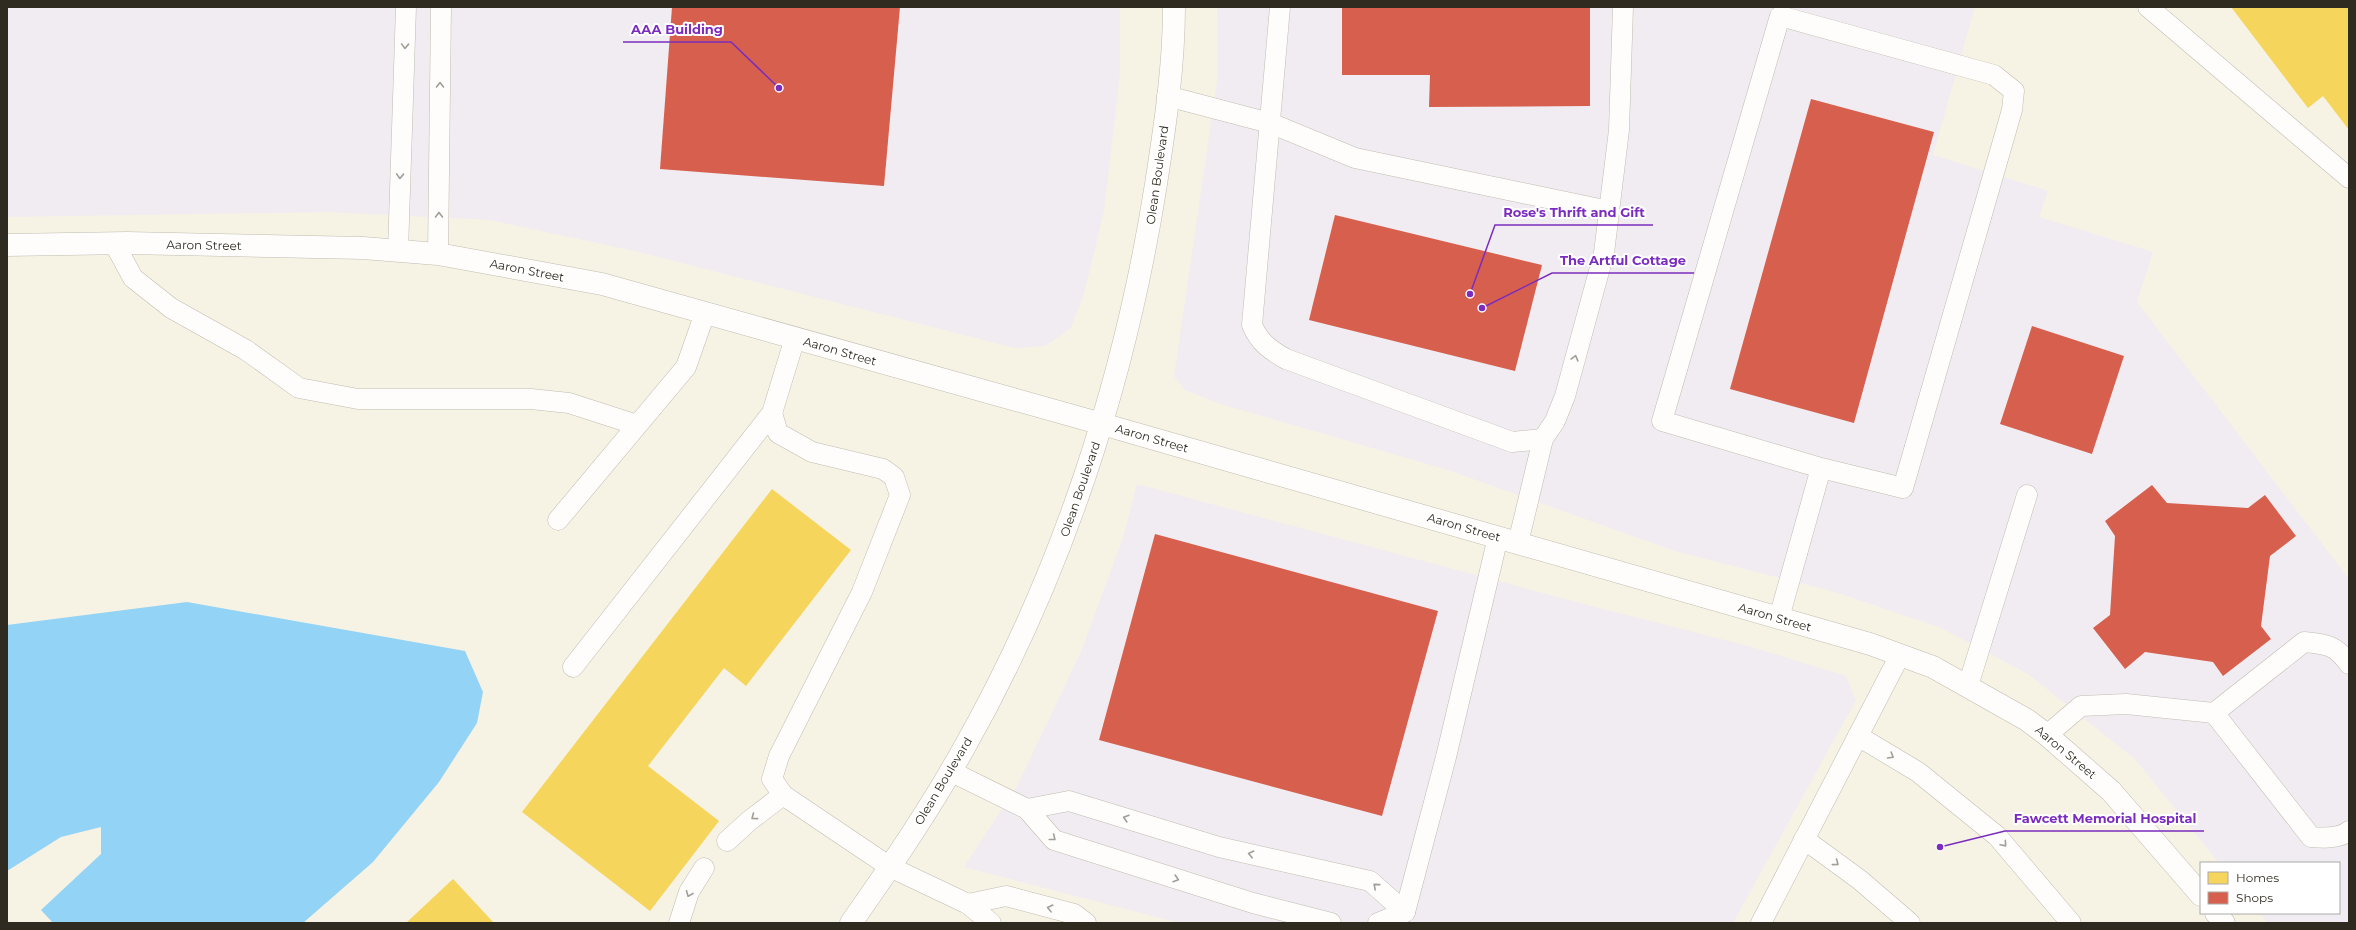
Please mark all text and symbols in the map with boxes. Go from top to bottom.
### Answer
callout: AAA Building [623,17,731,42]
text: AAA Building [630,21,723,37]
one-way arrow [400,43,409,49]
one-way arrow [436,82,444,88]
street label: Olean Boulevard [1143,125,1171,225]
one-way arrow [396,173,405,179]
callout: Rose's Thrift and Gift [1495,200,1653,225]
text: Rose's Thrift and Gift [1503,204,1645,220]
one-way arrow [435,212,443,218]
street label: Aaron Street [166,237,242,253]
callout: The Artful Cottage [1552,248,1694,273]
text: The Artful Cottage [1560,252,1686,268]
street label: Aaron Street [489,255,566,285]
street label: Aaron Street [802,333,878,369]
one-way arrow [1571,355,1579,361]
street label: Aaron Street [1114,420,1190,456]
street label: Olean Boulevard [1057,439,1103,539]
street label: Aaron Street [1426,509,1502,545]
street label: Aaron Street [1737,599,1813,635]
street label: Aaron Street [2032,722,2100,782]
street label: Olean Boulevard [911,734,975,828]
one-way arrow [1887,751,1894,758]
callout: Fawcett Memorial Hospital [2005,806,2204,831]
text: Fawcett Memorial Hospital [2014,810,2196,826]
one-way arrow [751,812,758,820]
one-way arrow [1123,814,1130,822]
one-way arrow [1049,833,1056,840]
one-way arrow [2000,839,2007,847]
one-way arrow [1248,851,1254,859]
one-way arrow [1831,858,1838,865]
legend [2200,862,2340,914]
text: Homes [2236,870,2279,885]
one-way arrow [1172,874,1179,883]
one-way arrow [1373,884,1381,891]
one-way arrow [686,890,694,897]
text: Shops [2236,890,2273,905]
one-way arrow [1047,904,1054,913]

